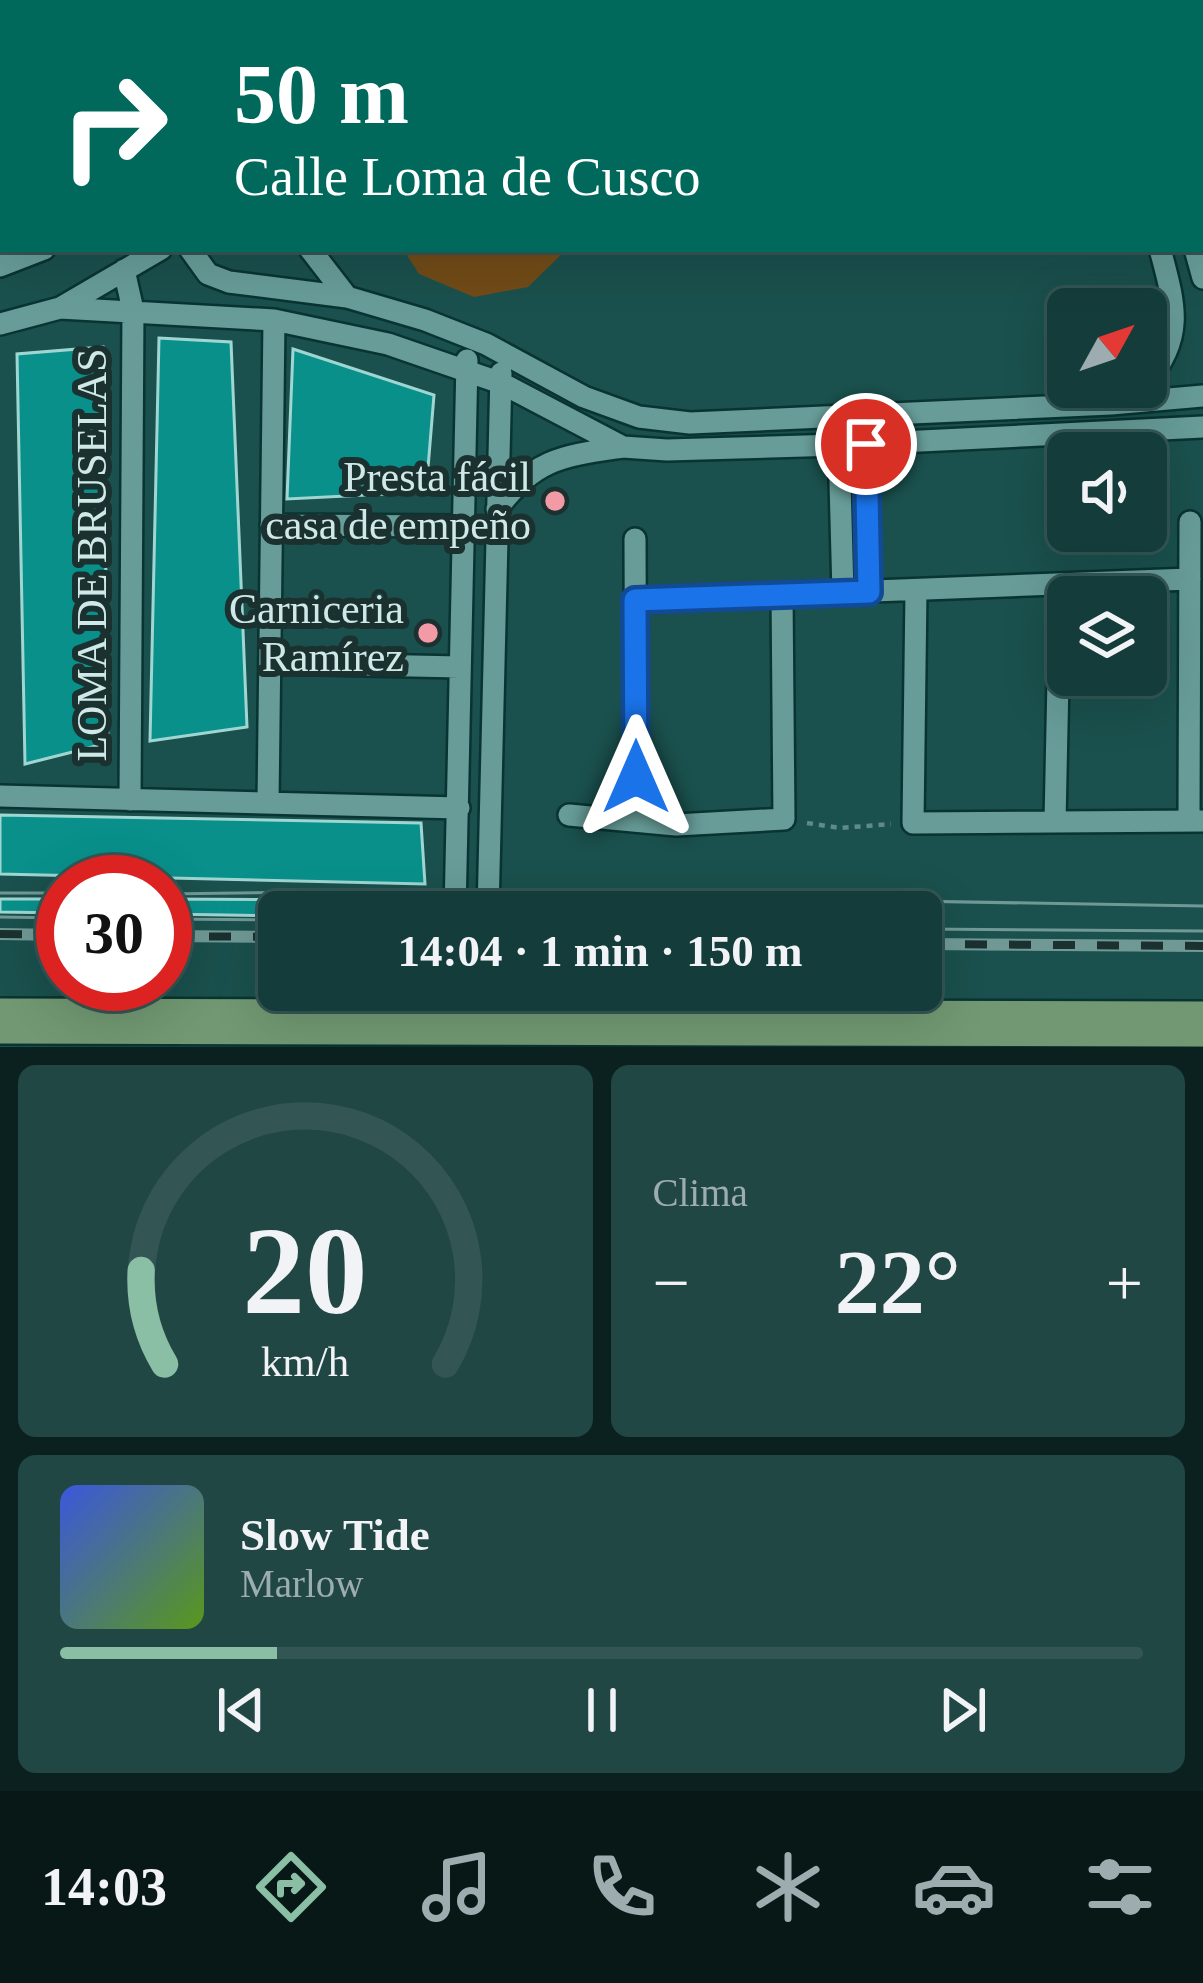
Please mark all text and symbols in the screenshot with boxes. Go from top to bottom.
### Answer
icon: right [36,48,192,204]
text: 50 m [234,48,409,141]
text: Calle Loma de Cusco [234,147,700,207]
north arrow [1047,288,1167,408]
map controls [1047,288,1167,696]
street label: LOMA DE BRUSELAS [69,348,115,762]
pin [815,393,917,495]
icon: arrive [833,411,899,477]
button: sound [1047,432,1167,552]
place label: Presta fácil casa de empeño [265,454,531,548]
marker: Presta fácil casa de empeño [542,488,568,514]
button: layers [1047,576,1167,696]
place label: Carniceria Ramírez [229,586,404,680]
marker: Carniceria Ramírez [415,620,441,646]
position arrow [573,714,699,840]
speed limit sign: 30 [36,855,192,1011]
text: 14:04 · 1 min · 150 m [398,926,803,976]
text: Clima [653,1171,748,1214]
text: 20 [243,1202,368,1340]
text: 22° [835,1233,961,1332]
text: − [653,1246,690,1319]
text: + [1106,1246,1143,1319]
text: km/h [261,1338,349,1385]
text: Slow Tide [240,1510,430,1560]
text: Marlow [240,1562,363,1605]
icon: previous [208,1677,274,1743]
icon: pause [569,1677,635,1743]
icon: next [930,1677,996,1743]
icon: directions [249,1845,333,1929]
icon: music [415,1845,499,1929]
icon: phone [580,1845,664,1929]
icon: climate [746,1845,830,1929]
icon: car [912,1845,996,1929]
icon: filters [1078,1845,1162,1929]
text: 14:03 [41,1857,167,1917]

